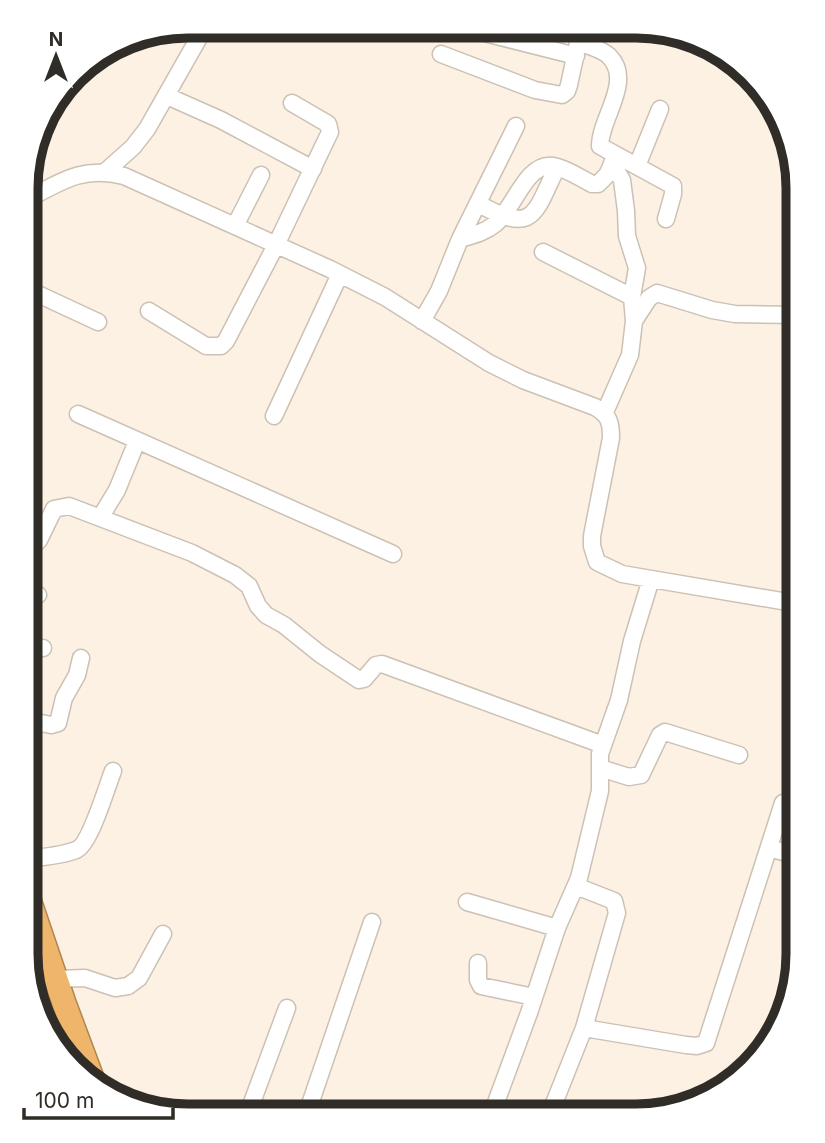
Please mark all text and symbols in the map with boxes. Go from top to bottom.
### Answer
north arrow [21,21,91,91]
text: N [49,28,63,51]
scale bar [24,1076,173,1120]
text: 100 m [35,1088,94,1113]

